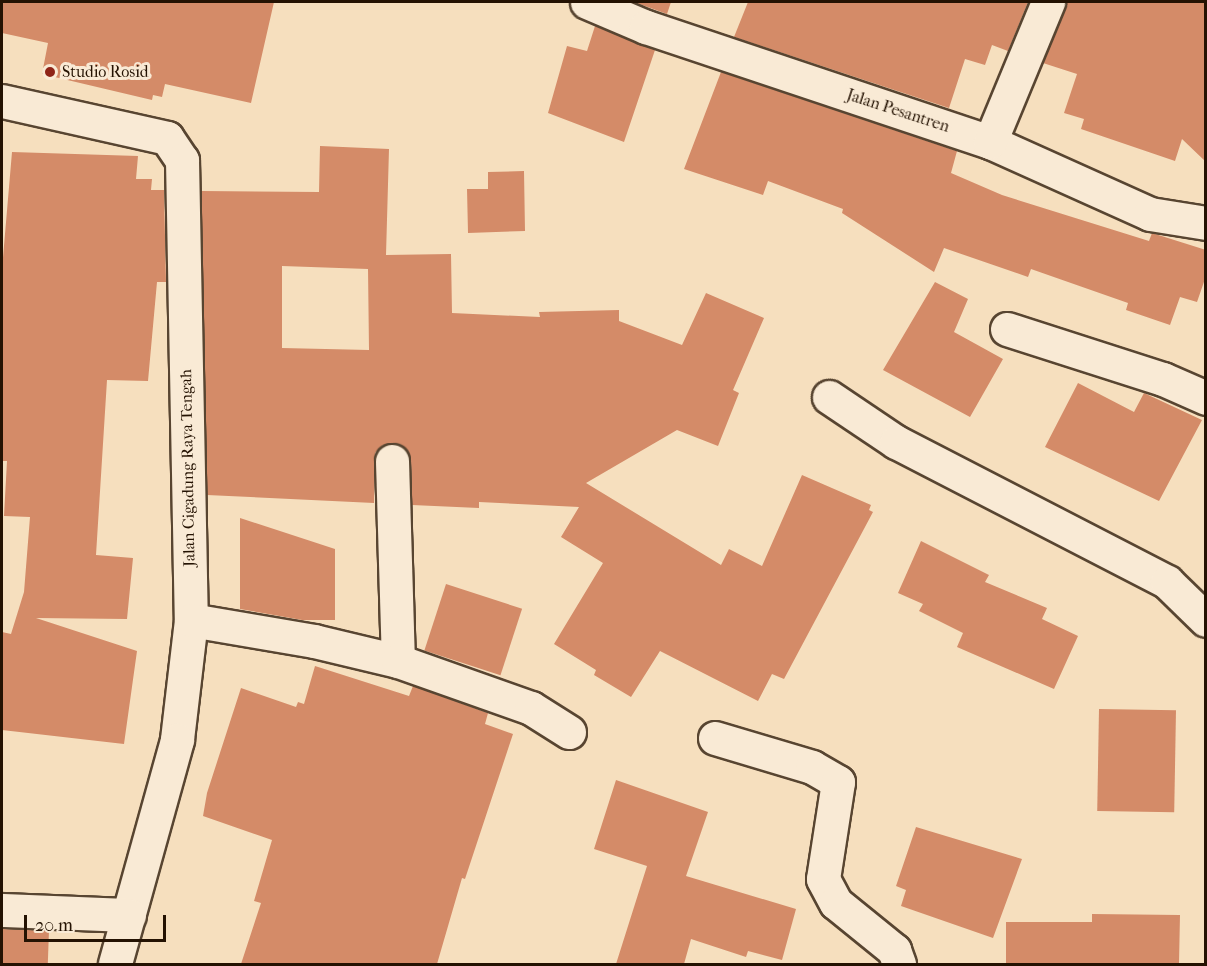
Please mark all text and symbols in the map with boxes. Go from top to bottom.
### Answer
place label: Studio Rosid [62,62,149,82]
marker: Studio Rosid [43,65,57,79]
street label: Jalan Pesantren [844,85,952,137]
street label: Jalan Cigadung Raya Tengah [177,369,199,567]
scale bar [27,903,170,941]
text: 20 m [35,915,73,936]

